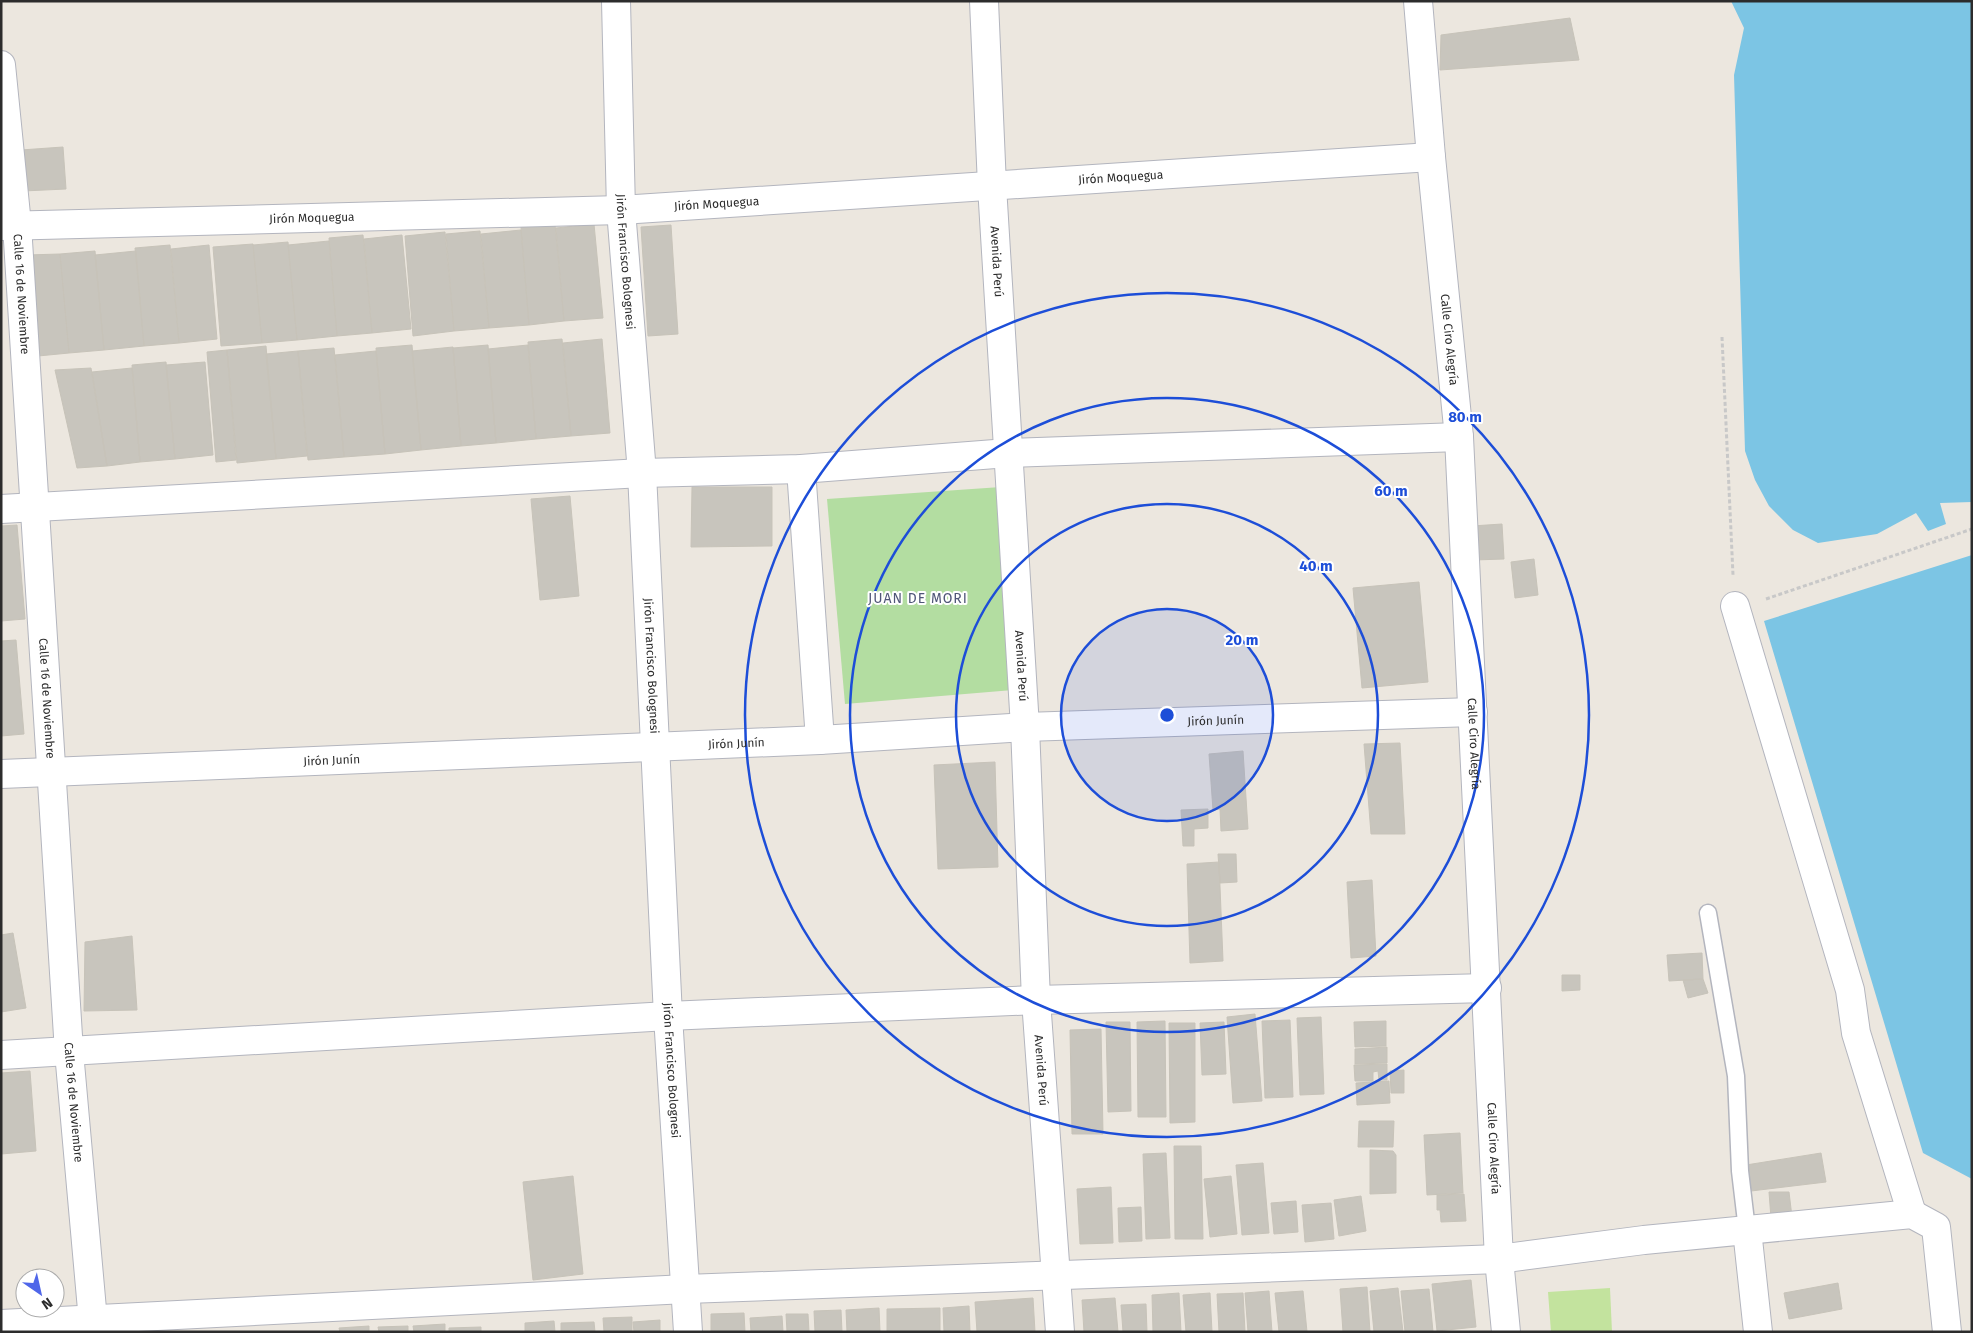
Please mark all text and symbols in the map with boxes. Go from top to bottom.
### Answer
street label: Jirón Moquegua [1078,168,1164,187]
street label: Jirón Francisco Bolognesi [614,194,638,330]
street label: Jirón Moquegua [674,194,760,214]
street label: Jirón Moquegua [269,210,355,226]
street label: Avenida Perú [987,226,1006,298]
street label: Calle 16 de Noviembre [11,233,32,355]
street label: Calle Ciro Alegría [1438,293,1461,386]
text: 80 m [1448,408,1482,426]
text: 60 m [1374,482,1408,500]
text: 40 m [1299,557,1333,575]
district label: JUAN DE MORI [868,590,968,607]
street label: Jirón Francisco Bolognesi [641,598,661,734]
street label: Avenida Perú [1012,630,1030,702]
text: 20 m [1226,631,1258,649]
street label: Calle 16 de Noviembre [36,638,58,759]
street label: Calle Ciro Alegría [1465,697,1483,790]
centre of rings [1158,706,1176,724]
street label: Jirón Junín [1187,713,1244,729]
street label: Jirón Junín [708,735,765,752]
street label: Jirón Junín [303,752,360,768]
street label: Jirón Francisco Bolognesi [660,1002,683,1139]
street label: Avenida Perú [1032,1034,1051,1107]
street label: Calle 16 de Noviembre [61,1042,86,1163]
street label: Calle Ciro Alegría [1484,1102,1503,1195]
north arrow [15,1268,65,1318]
text: N [38,1294,56,1313]

